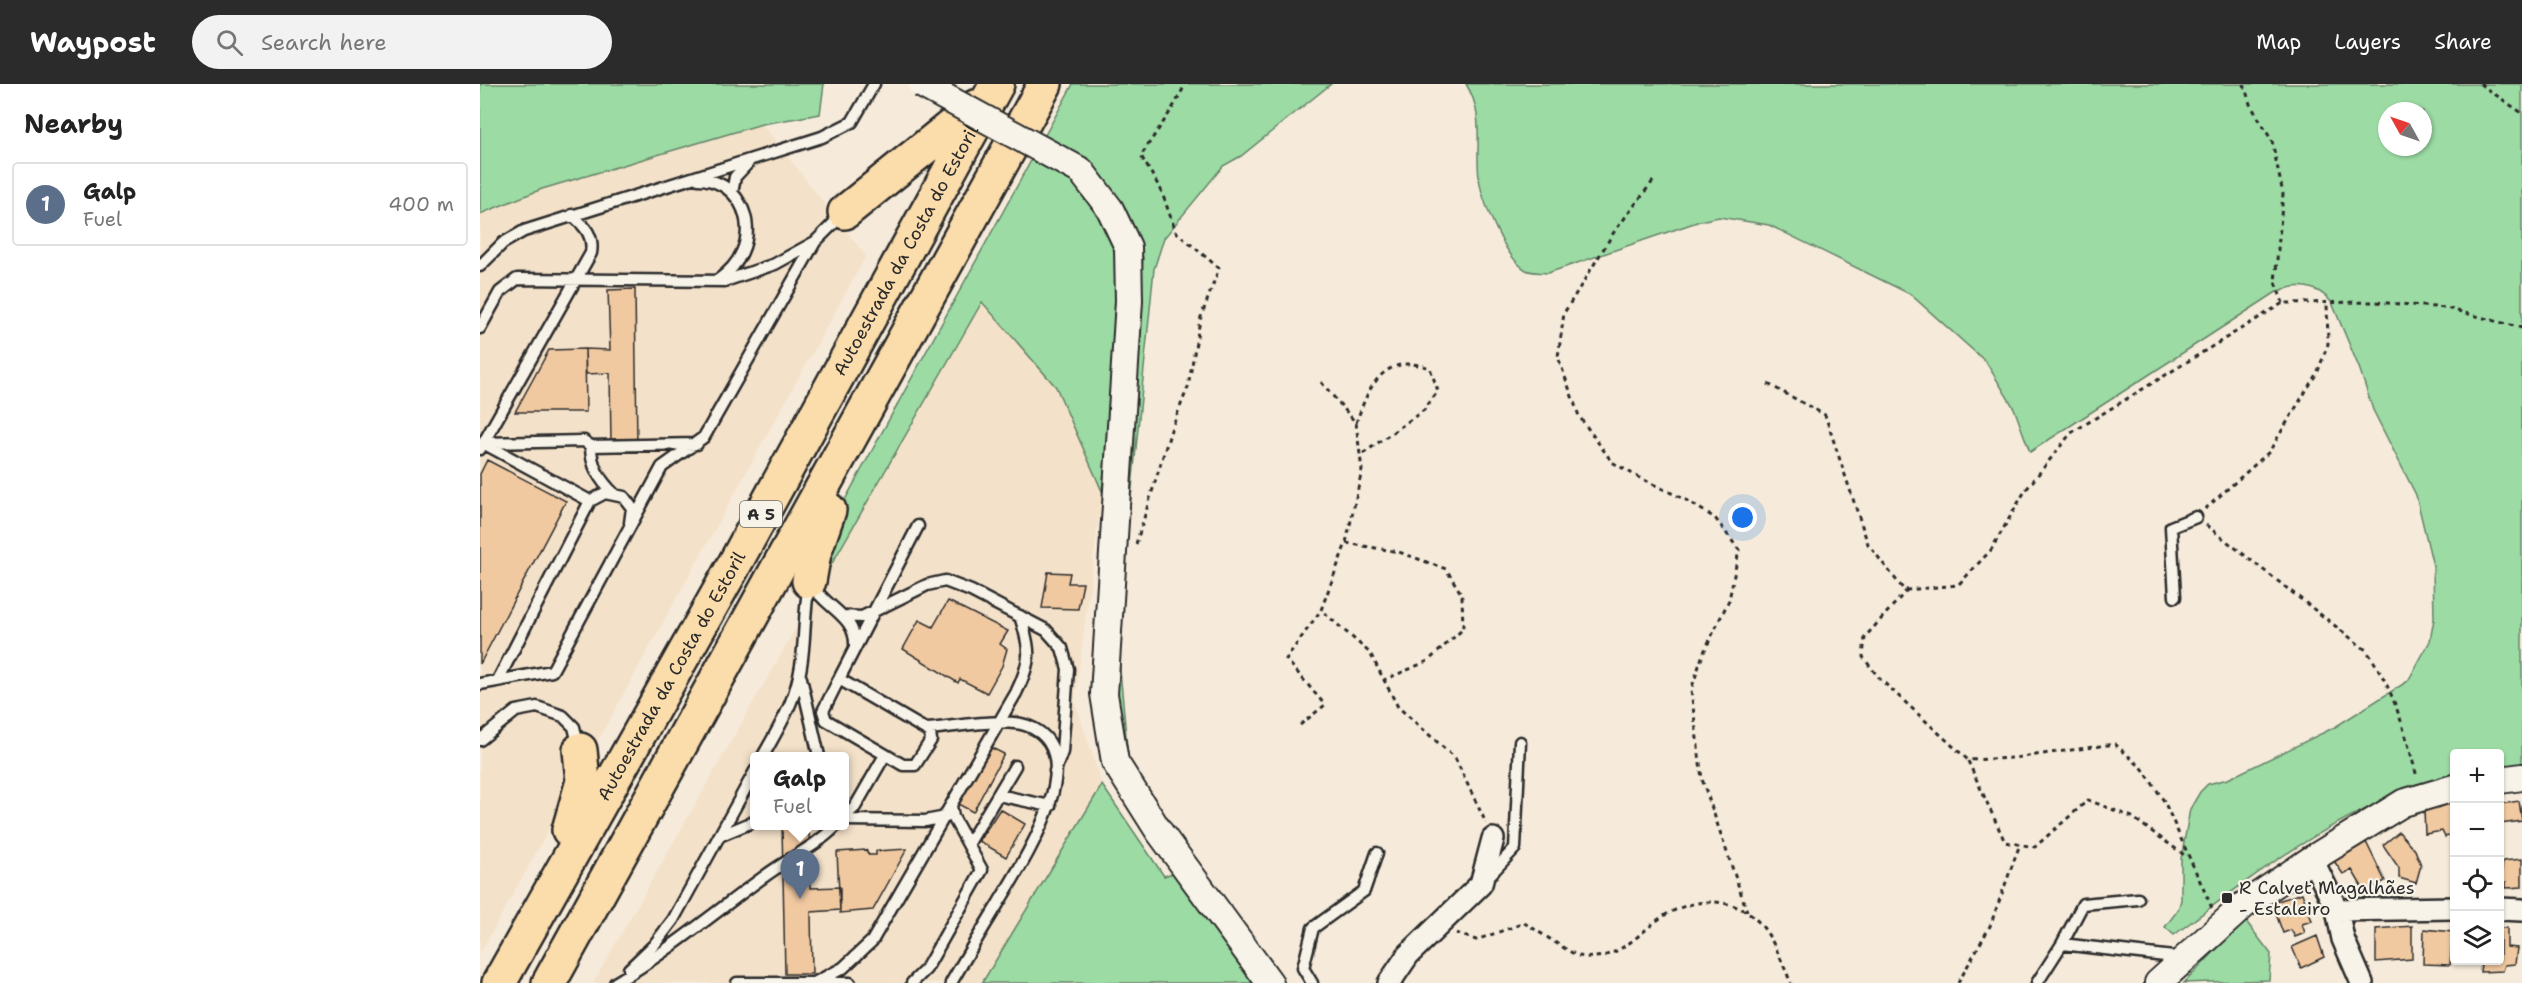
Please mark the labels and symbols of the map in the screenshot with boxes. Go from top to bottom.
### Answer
north arrow [2378,102,2432,156]
street label: Autoestrada da Costa do Estoril [828,120,985,380]
road number: A 5 [740,501,782,527]
your location [1728,503,1757,532]
street label: Autoestrada da Costa do Estoril [592,547,751,805]
pin: 1 [780,850,820,899]
place label: R Calvet Magalhães - Estaleiro [2239,876,2415,921]
marker: R Calvet Magalhães - Estaleiro [2220,891,2234,905]

